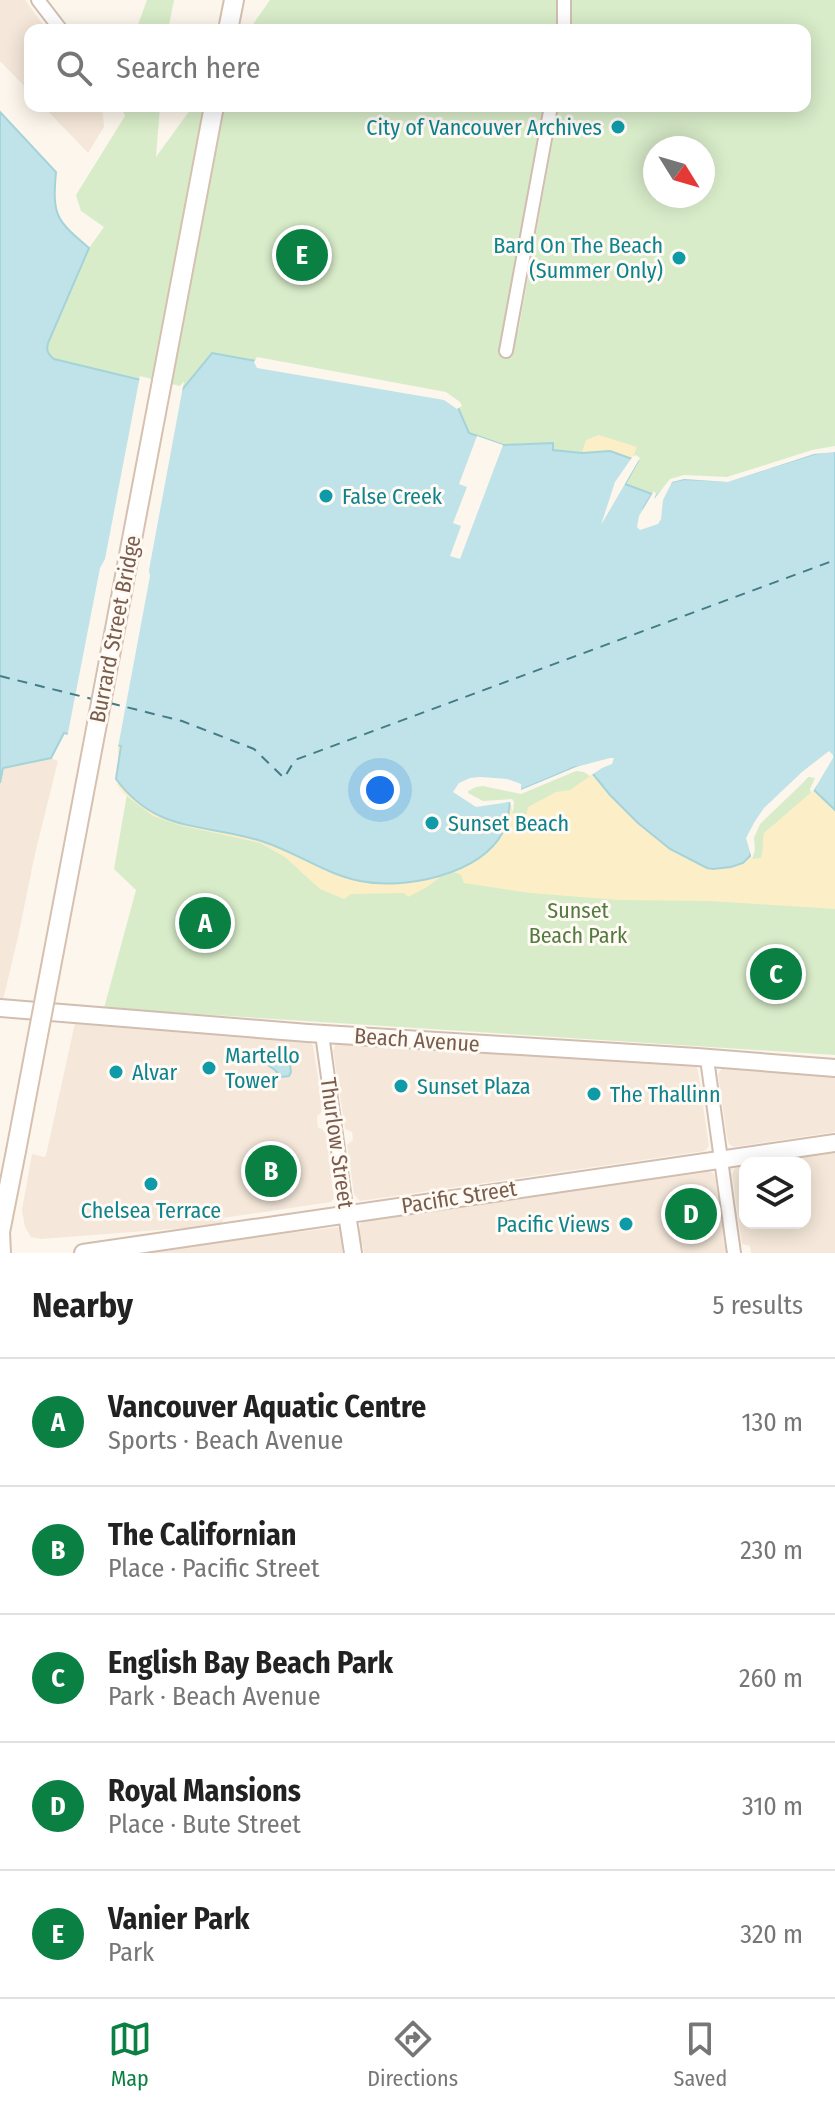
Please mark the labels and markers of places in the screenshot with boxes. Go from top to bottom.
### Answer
place label: City of Vancouver Archives [366,114,602,141]
marker: City of Vancouver Archives [609,118,627,136]
pin: E [276,225,328,285]
place label: Bard On The Beach (Summer Only) [493,232,663,284]
marker: Bard On The Beach (Summer Only) [670,249,688,267]
place label: False Creek [342,483,443,510]
marker: False Creek [317,487,335,505]
place label: Sunset Beach [448,810,569,837]
marker: Sunset Beach [423,814,441,832]
pin: A [179,893,231,953]
pin: C [750,944,802,1004]
place label: Martello Tower [225,1042,300,1094]
place label: Alvar [132,1059,177,1086]
marker: Martello Tower [200,1059,218,1077]
marker: Alvar [107,1063,125,1081]
place label: Sunset Plaza [417,1073,531,1100]
marker: Sunset Plaza [392,1077,410,1095]
place label: The Thallinn [610,1081,721,1108]
marker: The Thallinn [585,1085,603,1103]
pin: B [245,1141,297,1201]
marker: Chelsea Terrace [142,1175,160,1193]
pin: D [665,1184,717,1244]
place label: Chelsea Terrace [81,1197,221,1224]
place label: Pacific Views [496,1211,610,1238]
marker: Pacific Views [617,1215,635,1233]

